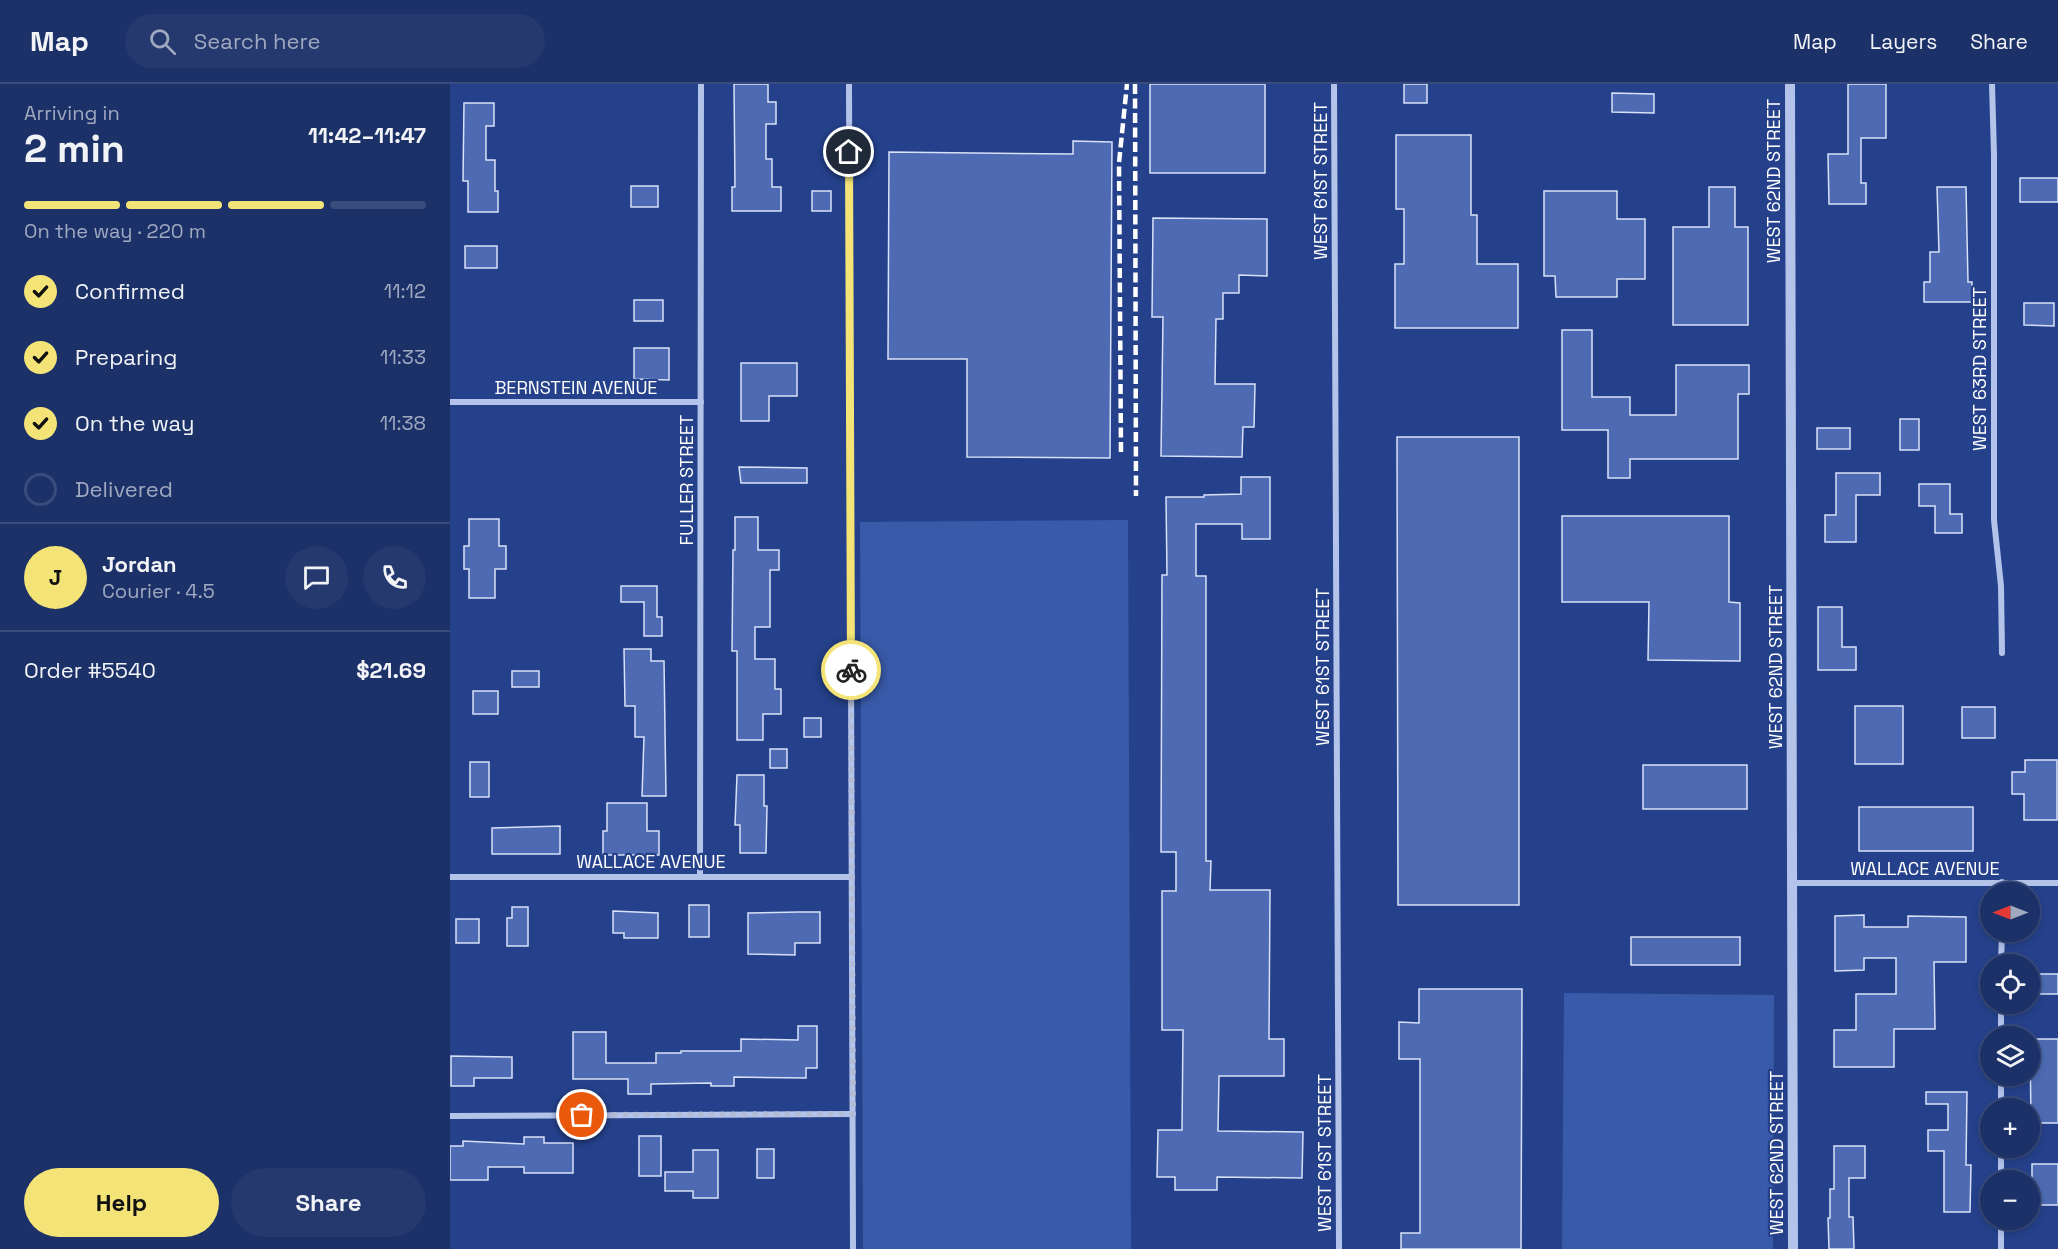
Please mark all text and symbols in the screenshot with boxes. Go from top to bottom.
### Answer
search box [125,14,545,68]
text: Map [30,23,89,59]
icon: search [146,25,179,58]
text: Search here [194,27,321,55]
text: Map [1793,28,1837,55]
text: Layers [1870,28,1937,55]
text: Share [1970,28,2028,55]
street label: WEST 62ND STREET [1762,98,1785,263]
text: Arriving in [24,100,120,126]
street label: WEST 61ST STREET [1309,102,1332,260]
text: 11:42–11:47 [308,121,426,149]
text: 2 min [24,124,125,173]
pin [823,126,874,177]
icon: home [832,135,865,168]
text: On the way · 220 m [24,218,206,244]
icon: check [24,275,57,308]
text: Confirmed [75,277,185,305]
text: 11:12 [384,278,426,304]
street label: WEST 63RD STREET [1968,286,1991,451]
icon: check [24,341,57,374]
text: Preparing [75,343,177,371]
text: 11:33 [380,344,426,370]
street label: BERNSTEIN AVENUE [494,376,658,399]
icon: check [24,407,57,440]
text: On the way [75,409,194,437]
text: 11:38 [380,410,426,436]
street label: FULLER STREET [675,414,698,545]
text: Delivered [75,475,173,503]
button: chat [285,546,348,609]
button: phone [363,546,426,609]
text: Jordan [102,550,177,578]
text: J [49,563,62,591]
text: Courier · 4.5 [102,578,215,604]
street label: WEST 62ND STREET [1764,584,1787,749]
street label: WEST 61ST STREET [1311,588,1334,746]
courier [821,640,881,700]
icon: bike [835,654,868,687]
text: Order #5540 [24,656,156,684]
text: $21.69 [356,656,426,684]
street label: WALLACE AVENUE [576,850,726,873]
street label: WALLACE AVENUE [1850,857,2000,880]
north arrow [1980,882,2040,942]
map controls [1980,882,2040,1230]
button: locate [1980,954,2040,1014]
button: layers [1980,1026,2040,1086]
street label: WEST 62ND STREET [1765,1070,1788,1235]
street label: WEST 61ST STREET [1313,1074,1336,1232]
pin [556,1089,607,1140]
icon: bag [565,1098,598,1131]
button: + [1980,1098,2040,1158]
button: Help [24,1168,219,1237]
button: Share [231,1168,426,1237]
button: − [1980,1170,2040,1230]

